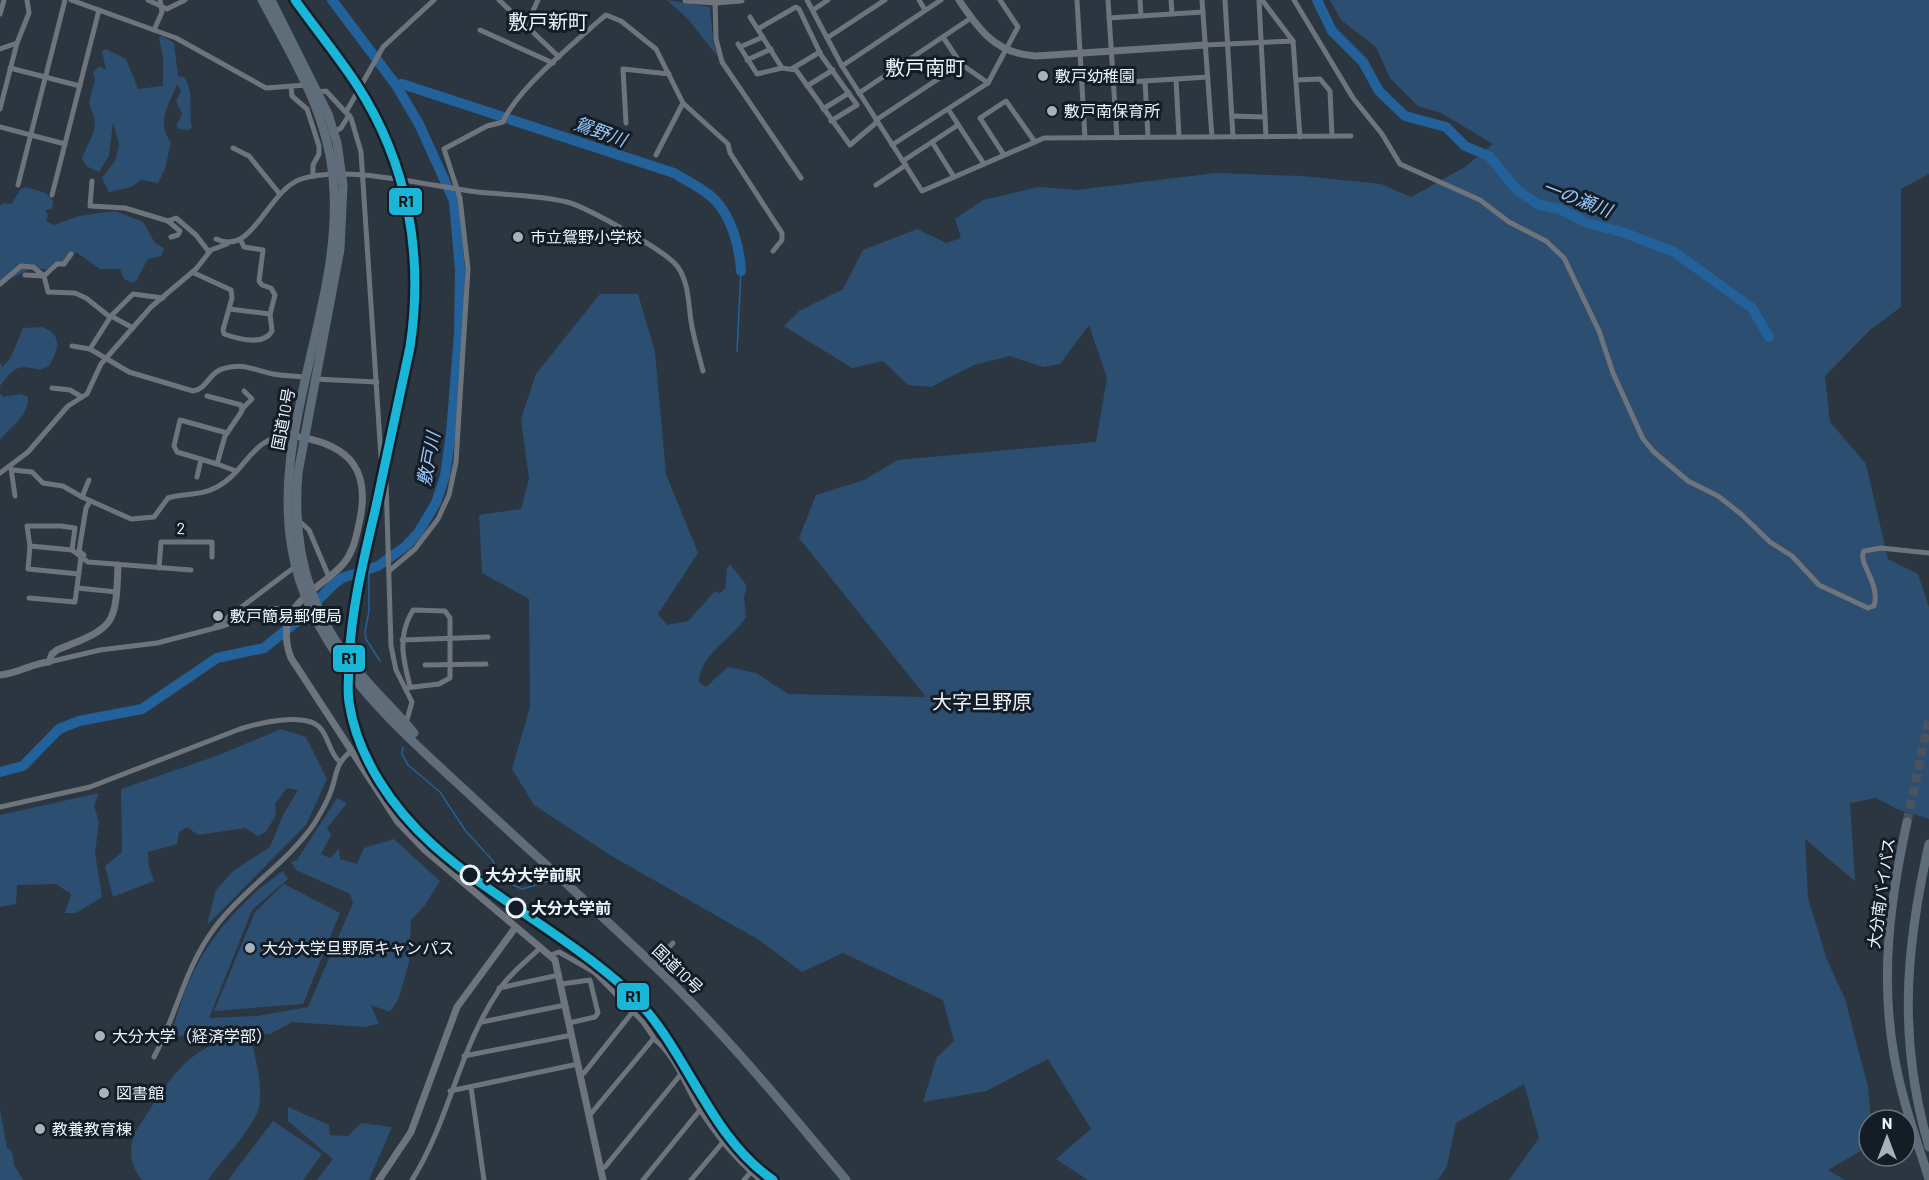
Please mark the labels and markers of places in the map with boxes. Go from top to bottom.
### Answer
place label: 敷戸幼稚園 [1055,66,1135,85]
marker: 敷戸幼稚園 [1036,69,1050,83]
place label: 敷戸南保育所 [1064,101,1160,120]
marker: 敷戸南保育所 [1045,104,1059,118]
place label: 市立鴛野小学校 [530,227,642,246]
marker: 市立鴛野小学校 [511,230,525,244]
place label: 敷戸簡易郵便局 [230,606,342,625]
marker: 敷戸簡易郵便局 [211,609,225,623]
marker: 大分大学前駅 [460,865,480,885]
place label: 大分大学前駅 [485,865,581,884]
marker: 大分大学前 [506,898,526,918]
place label: 大分大学前 [531,898,611,917]
place label: 大分大学旦野原キャンパス [262,938,454,957]
marker: 大分大学旦野原キャンパス [243,941,257,955]
place label: 大分大学（経済学部） [112,1026,272,1045]
marker: 大分大学（経済学部） [93,1029,107,1043]
place label: 図書館 [116,1083,164,1102]
marker: 図書館 [97,1086,111,1100]
place label: 教養教育棟 [52,1119,132,1138]
marker: 教養教育棟 [33,1122,47,1136]

